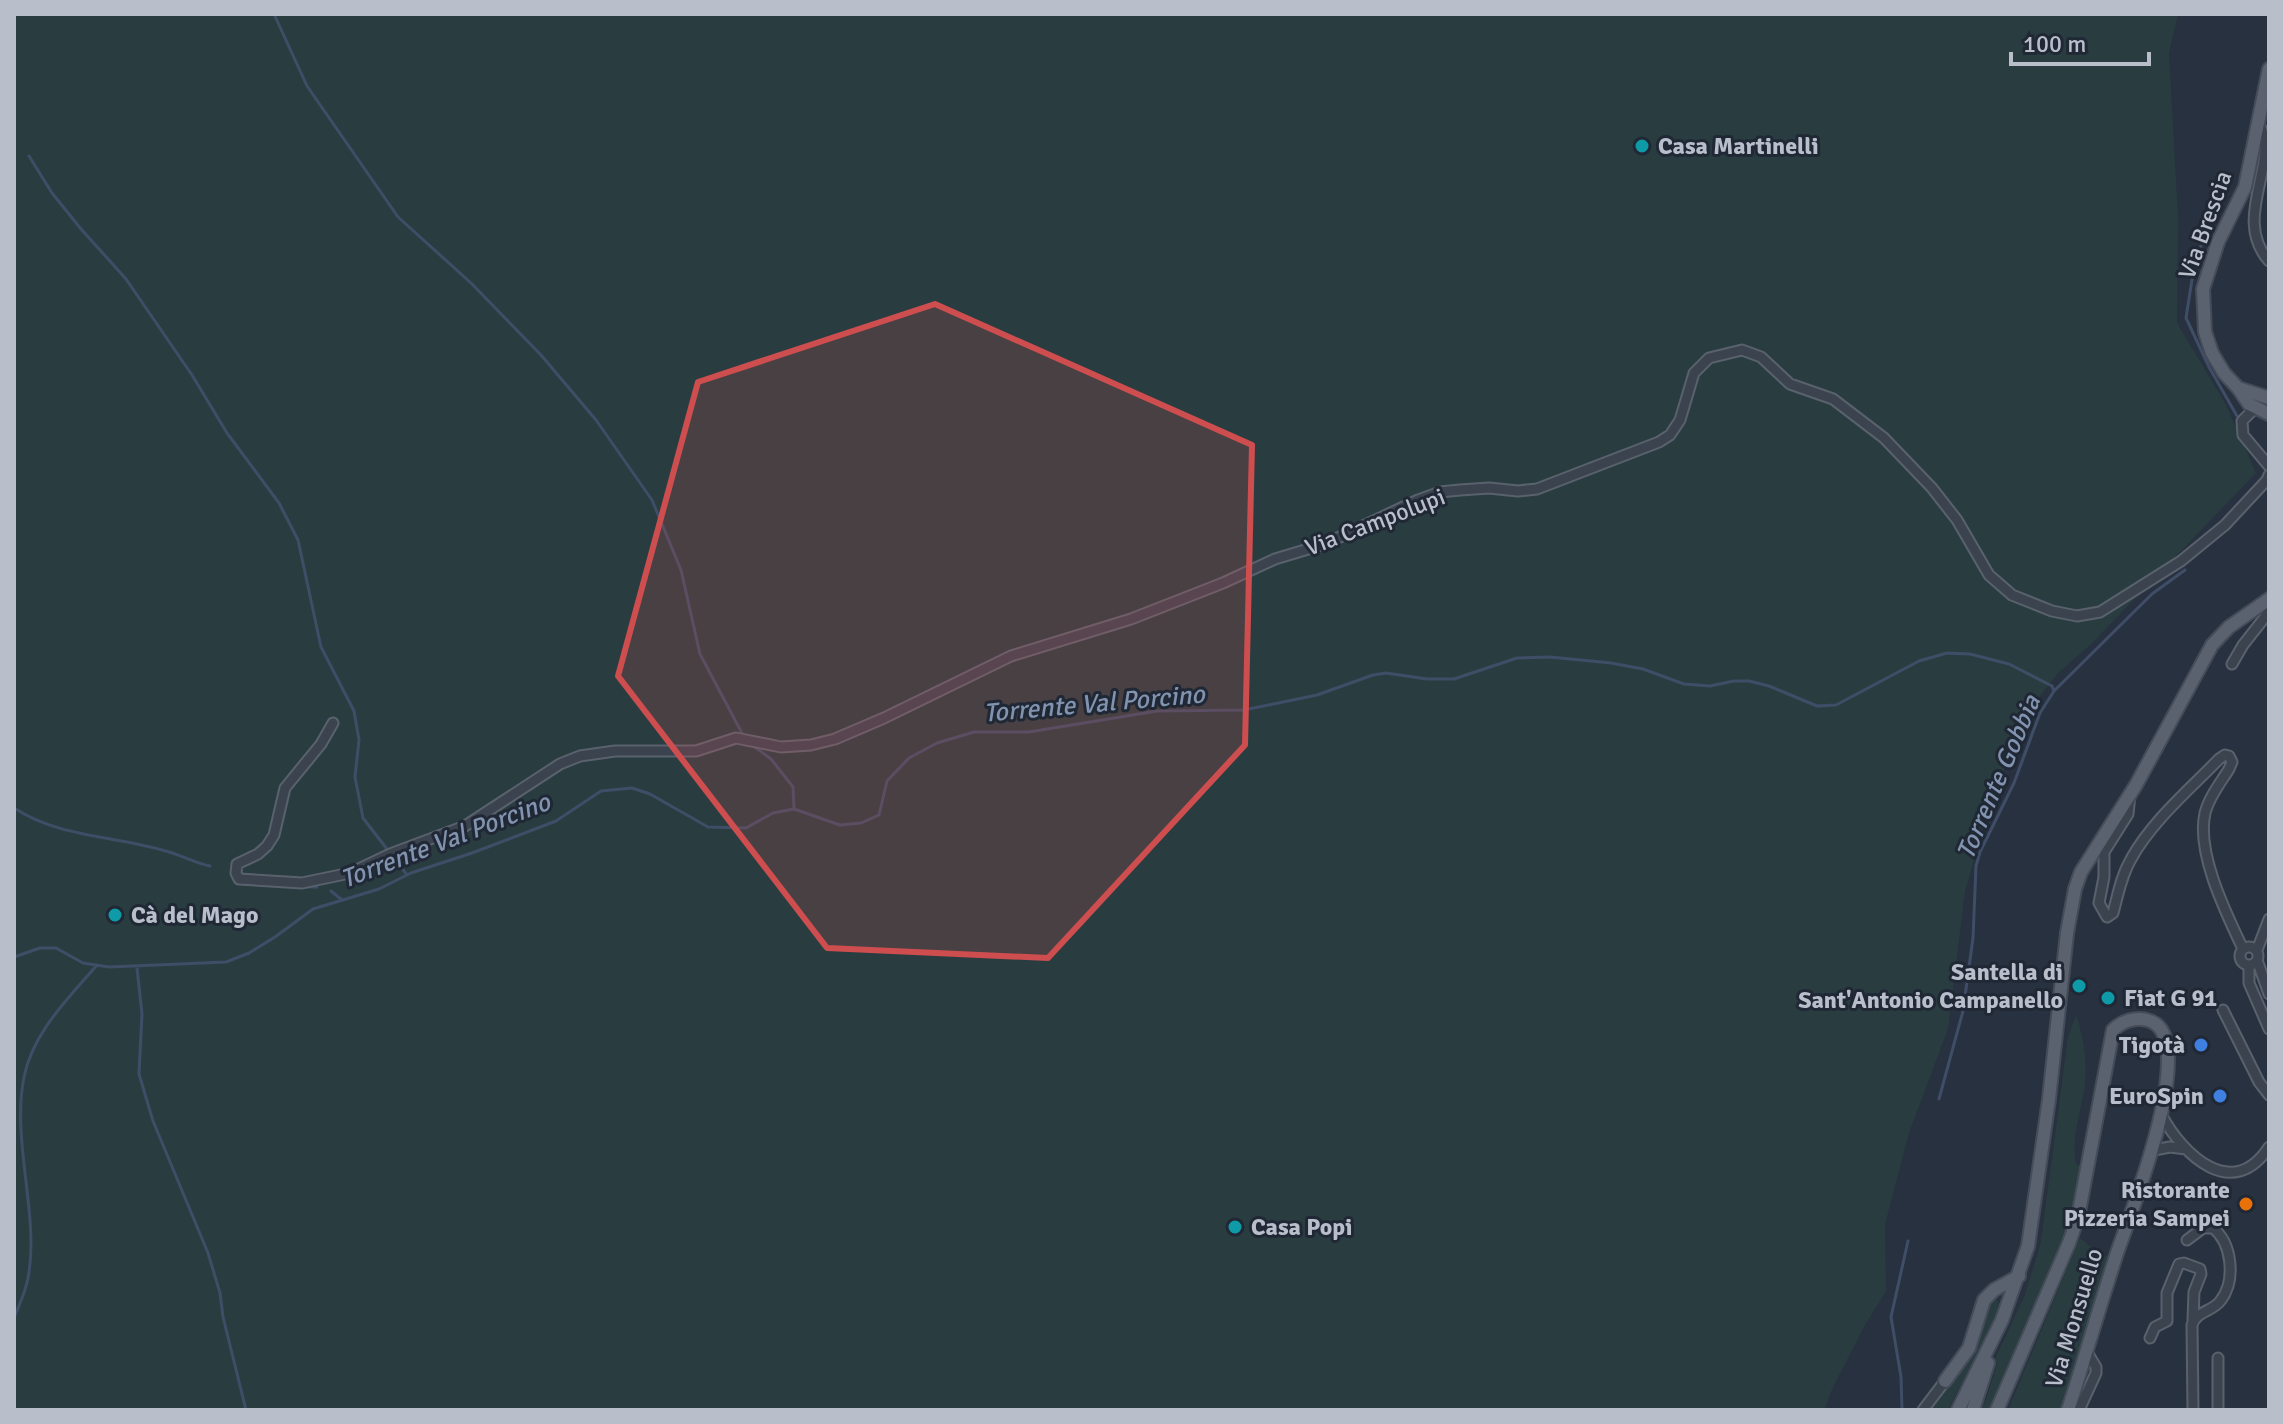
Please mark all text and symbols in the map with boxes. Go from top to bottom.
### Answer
scale bar [2011,16,2149,66]
text: 100 m [2023,29,2086,59]
place label: Casa Martinelli [1658,131,1819,161]
marker: Casa Martinelli [1633,137,1651,155]
street label: Via Brescia [2172,167,2238,283]
street label: Via Campolupi [1301,482,1449,562]
water label: Torrente Val Porcino [982,678,1207,730]
water label: Torrente Gobbia [1950,690,2048,864]
water label: Torrente Val Porcino [336,786,556,896]
place label: Cà del Mago [131,900,258,930]
marker: Cà del Mago [106,906,124,924]
place label: Santella di Sant'Antonio Campanello [1798,957,2063,1015]
marker: Santella di Sant'Antonio Campanello [2070,977,2088,995]
place label: Fiat G 91 [2124,983,2217,1013]
marker: Fiat G 91 [2099,989,2117,1007]
place label: Tigotà [2119,1030,2185,1060]
marker: Tigotà [2192,1036,2210,1054]
place label: EuroSpin [2109,1081,2204,1111]
marker: EuroSpin [2211,1087,2229,1105]
place label: Ristorante Pizzeria Sampei [2064,1175,2230,1233]
marker: Ristorante Pizzeria Sampei [2237,1195,2255,1213]
place label: Casa Popi [1251,1212,1352,1242]
marker: Casa Popi [1226,1218,1244,1236]
street label: Via Monsuello [2039,1245,2109,1391]

